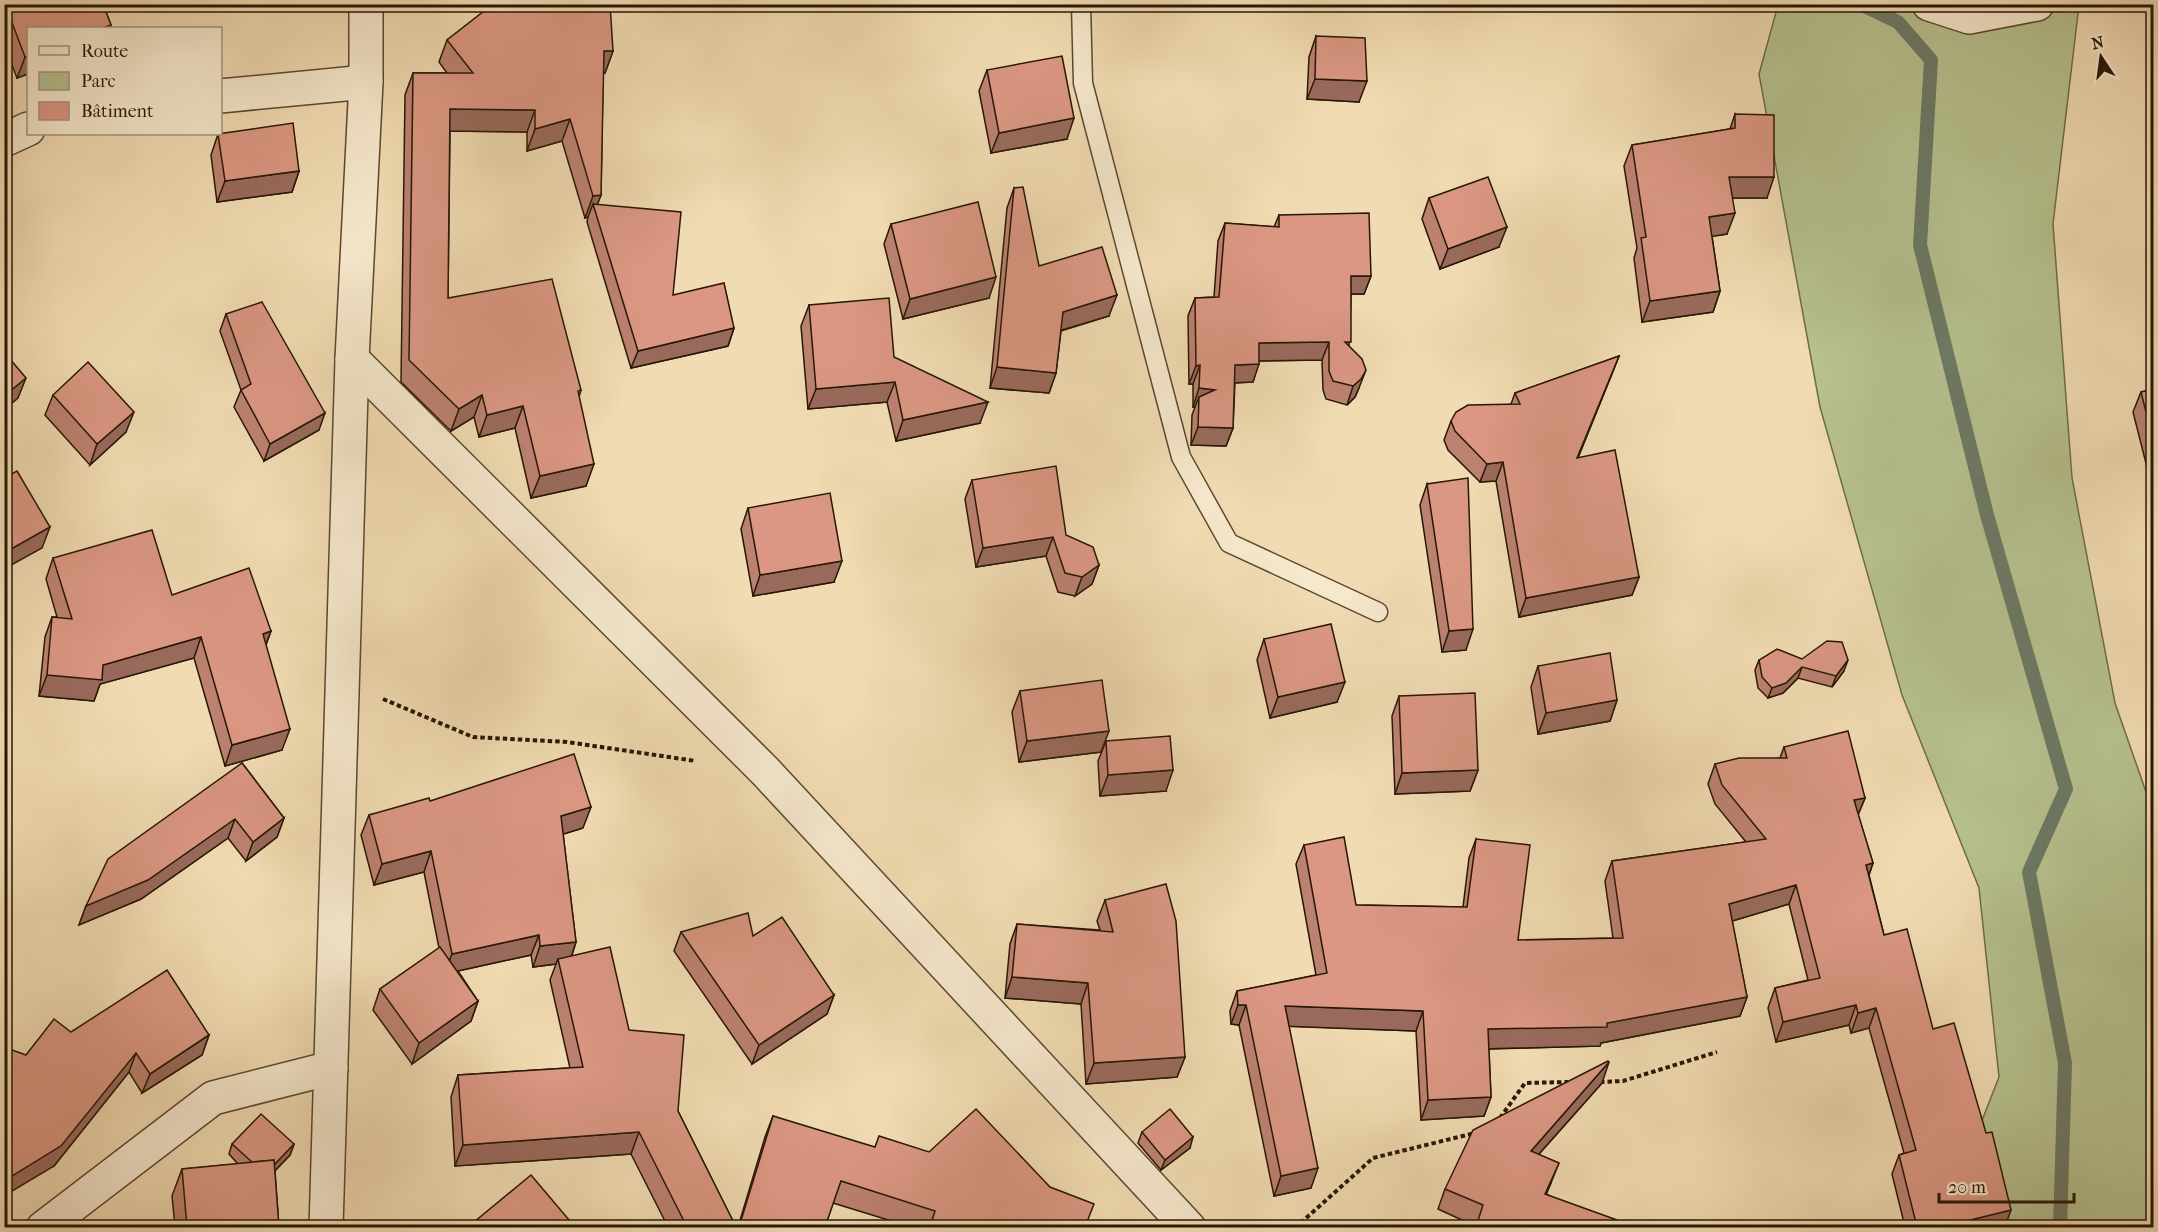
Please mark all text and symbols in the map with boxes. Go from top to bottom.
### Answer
legend [27,27,222,135]
north arrow [2071,27,2131,87]
text: N [2090,32,2107,53]
text: Route [81,41,128,62]
text: Parc [81,71,116,92]
text: Bâtiment [81,101,154,122]
scale bar [1939,1166,2074,1204]
text: 20 m [1948,1177,1986,1198]

